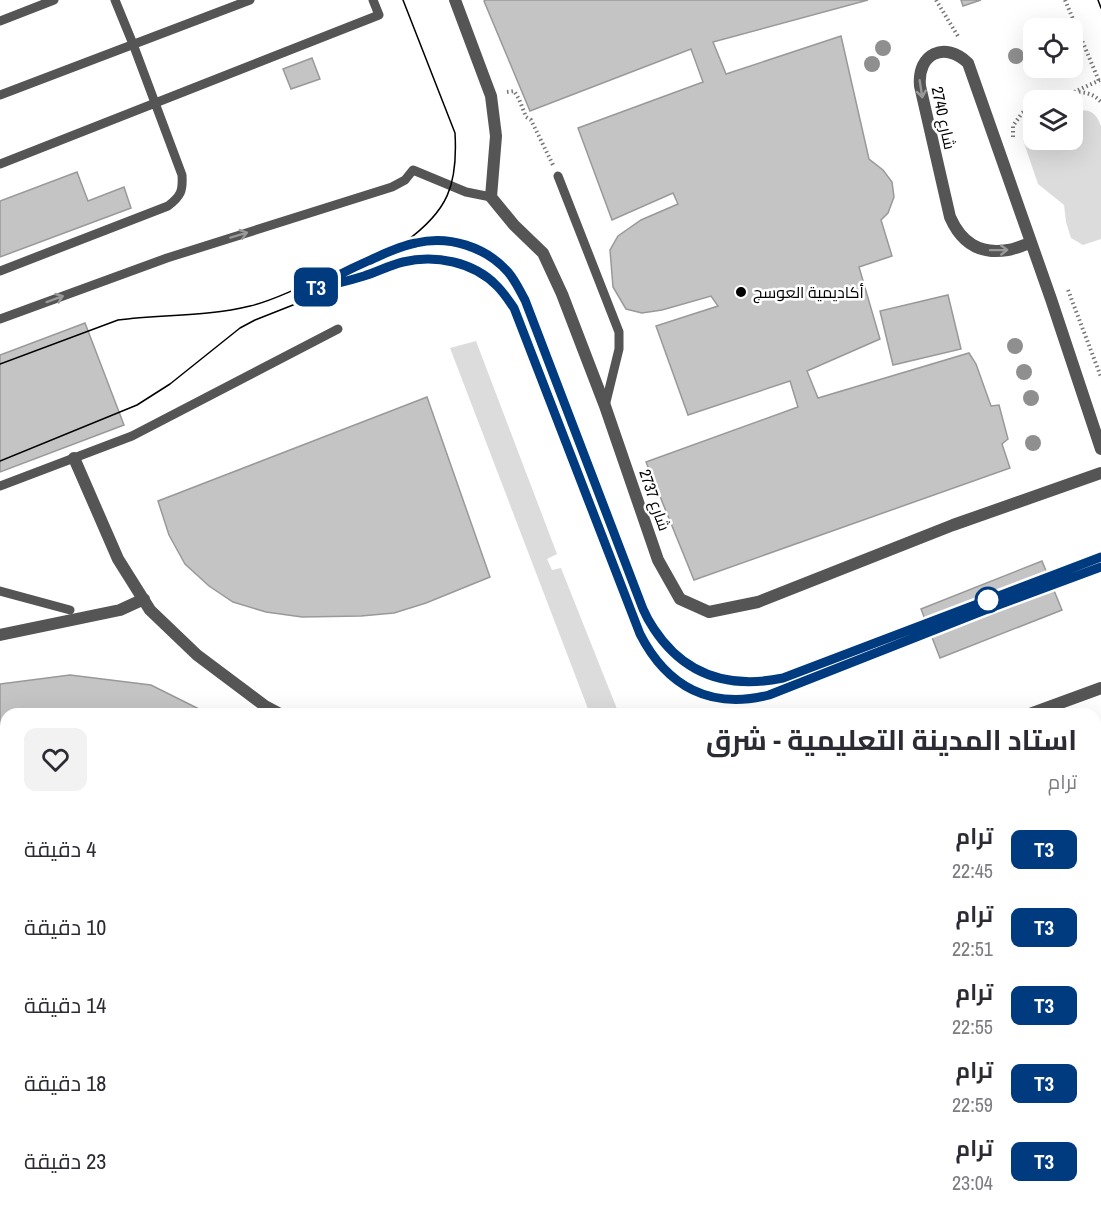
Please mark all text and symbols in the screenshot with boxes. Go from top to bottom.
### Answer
map controls [1023,18,1083,150]
button: locate [1023,18,1083,78]
one-way arrow [916,79,927,99]
street label: شارع 2740 [926,84,961,152]
button: layers [1023,90,1083,150]
one-way arrow [229,229,248,240]
one-way arrow [988,244,1008,255]
line badge: T3 [289,268,343,306]
text: T3 [306,273,326,302]
place label: أكاديمية العوسج [753,281,864,304]
marker: أكاديمية العوسج [734,285,748,299]
one-way arrow [45,293,64,304]
street label: شارع 2737 [633,466,676,534]
unlabelled marker [975,587,1001,613]
text: استاد المدينة التعليمية - شرق [706,721,1077,759]
button: heart [24,728,87,791]
text: ترام [1048,768,1077,795]
text: ترام [956,821,993,851]
text: 4 دقيقة [24,834,96,864]
text: T3 [1034,835,1054,864]
text: 22:45 [952,857,993,884]
text: ترام [956,899,993,929]
text: 10 دقيقة [24,912,106,942]
text: T3 [1034,913,1054,942]
text: 22:51 [952,935,993,962]
text: ترام [956,977,993,1007]
text: 14 دقيقة [24,990,106,1020]
text: T3 [1034,991,1054,1020]
text: 22:55 [952,1013,993,1040]
text: ترام [956,1055,993,1085]
text: 18 دقيقة [24,1068,106,1098]
text: T3 [1034,1069,1054,1098]
text: 22:59 [952,1091,993,1118]
text: ترام [956,1133,993,1163]
text: 23 دقيقة [24,1146,106,1176]
text: T3 [1034,1147,1054,1176]
text: 23:04 [952,1169,993,1196]

